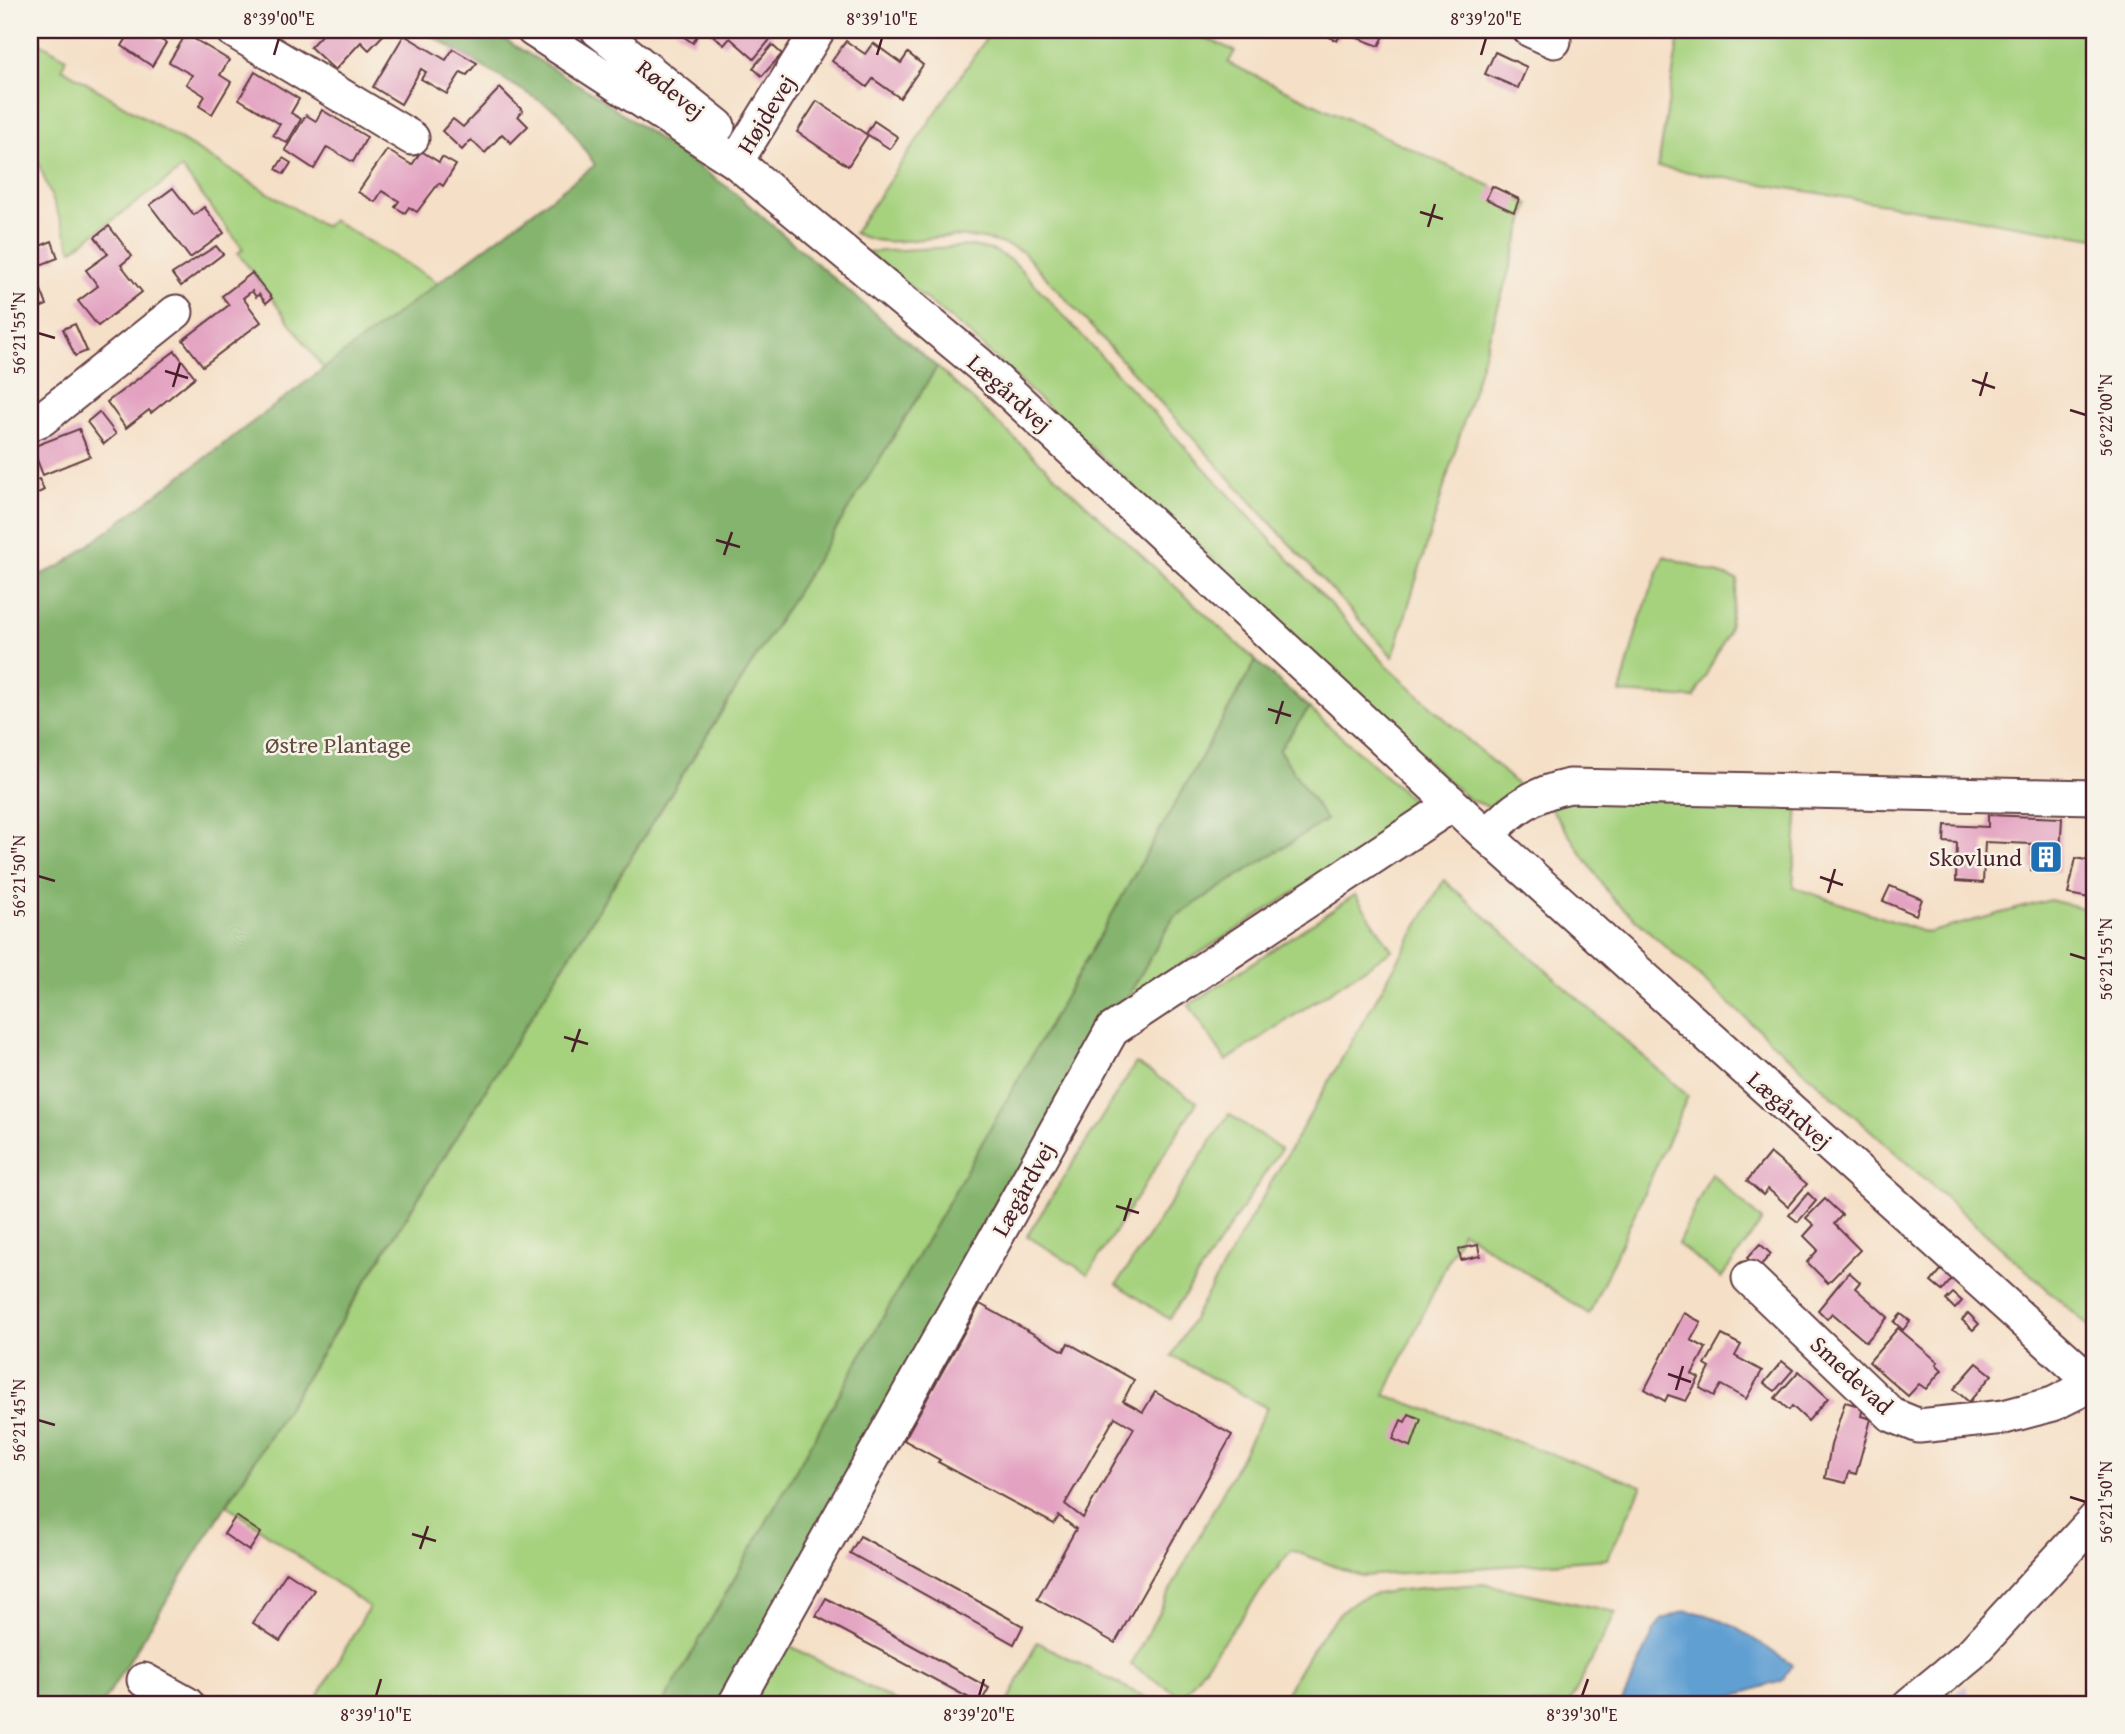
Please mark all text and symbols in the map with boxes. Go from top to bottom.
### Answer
text: 8°39'00"E [243,5,315,32]
text: 8°39'10"E [846,5,918,32]
text: 8°39'20"E [1450,5,1522,32]
street label: Rødevej [629,50,713,128]
street label: Højdevej [728,68,804,160]
text: 56°21'55"N [5,291,32,374]
street label: Lægårdvej [960,345,1060,441]
text: 56°22'00"N [2092,373,2119,456]
park label: Østre Plantage [265,727,411,762]
text: 56°21'50"N [5,834,32,917]
building icon: Skovlund [2027,838,2065,876]
place label: Skovlund [1929,840,2022,875]
text: 56°21'55"N [2092,917,2119,1000]
street label: Lægårdvej [1740,1062,1840,1158]
street label: Lægårdvej [983,1135,1063,1243]
street label: Smedevad [1803,1327,1901,1423]
text: 56°21'45"N [5,1378,32,1461]
text: 56°21'50"N [2092,1460,2119,1543]
text: 8°39'10"E [340,1701,412,1728]
text: 8°39'20"E [943,1701,1015,1728]
text: 8°39'30"E [1546,1701,1618,1728]

